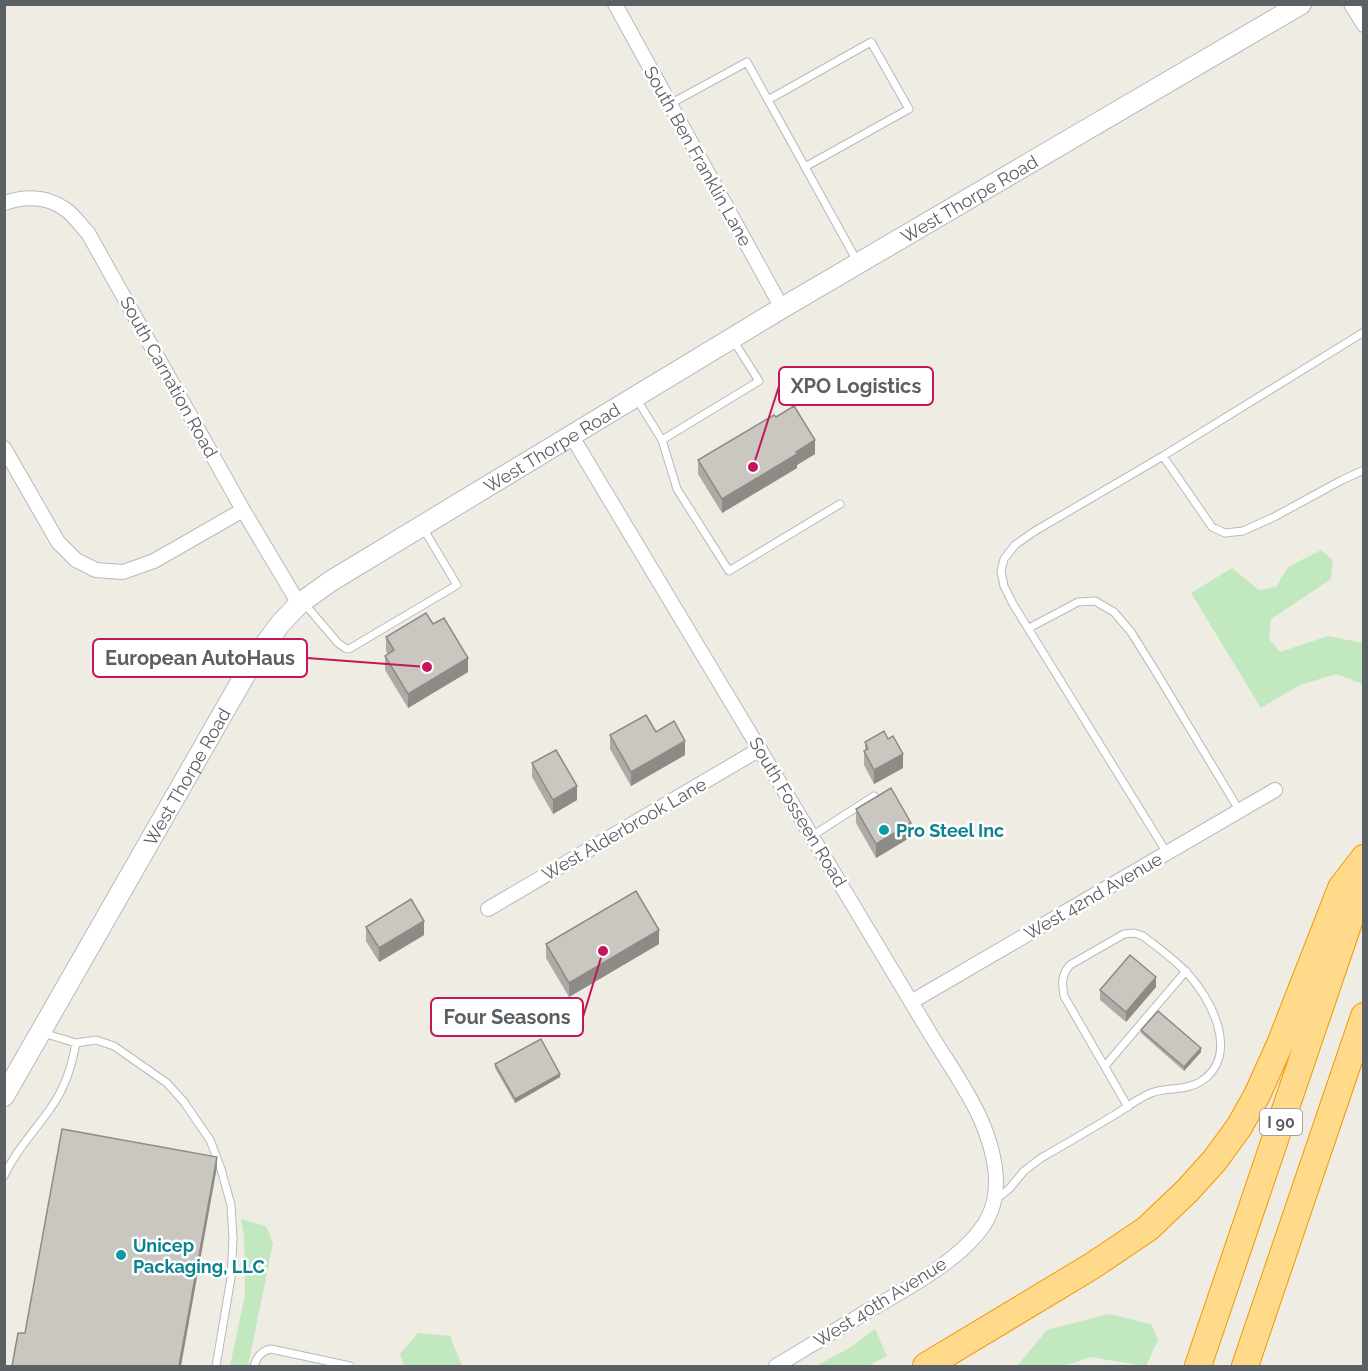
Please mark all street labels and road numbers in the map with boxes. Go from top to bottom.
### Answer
street label: South Ben Franklin Lane [640,62,756,250]
street label: West Thorpe Road [897,150,1041,247]
street label: South Carnation Road [116,293,222,461]
street label: West Thorpe Road [480,398,623,497]
street label: West Thorpe Road [139,704,234,849]
street label: South Fosseen Road [745,733,851,891]
street label: West Alderbrook Lane [538,773,710,885]
street label: West 42nd Avenue [1020,848,1166,944]
road number: I 90 [1260,1109,1302,1135]
street label: West 40th Avenue [810,1253,950,1351]

